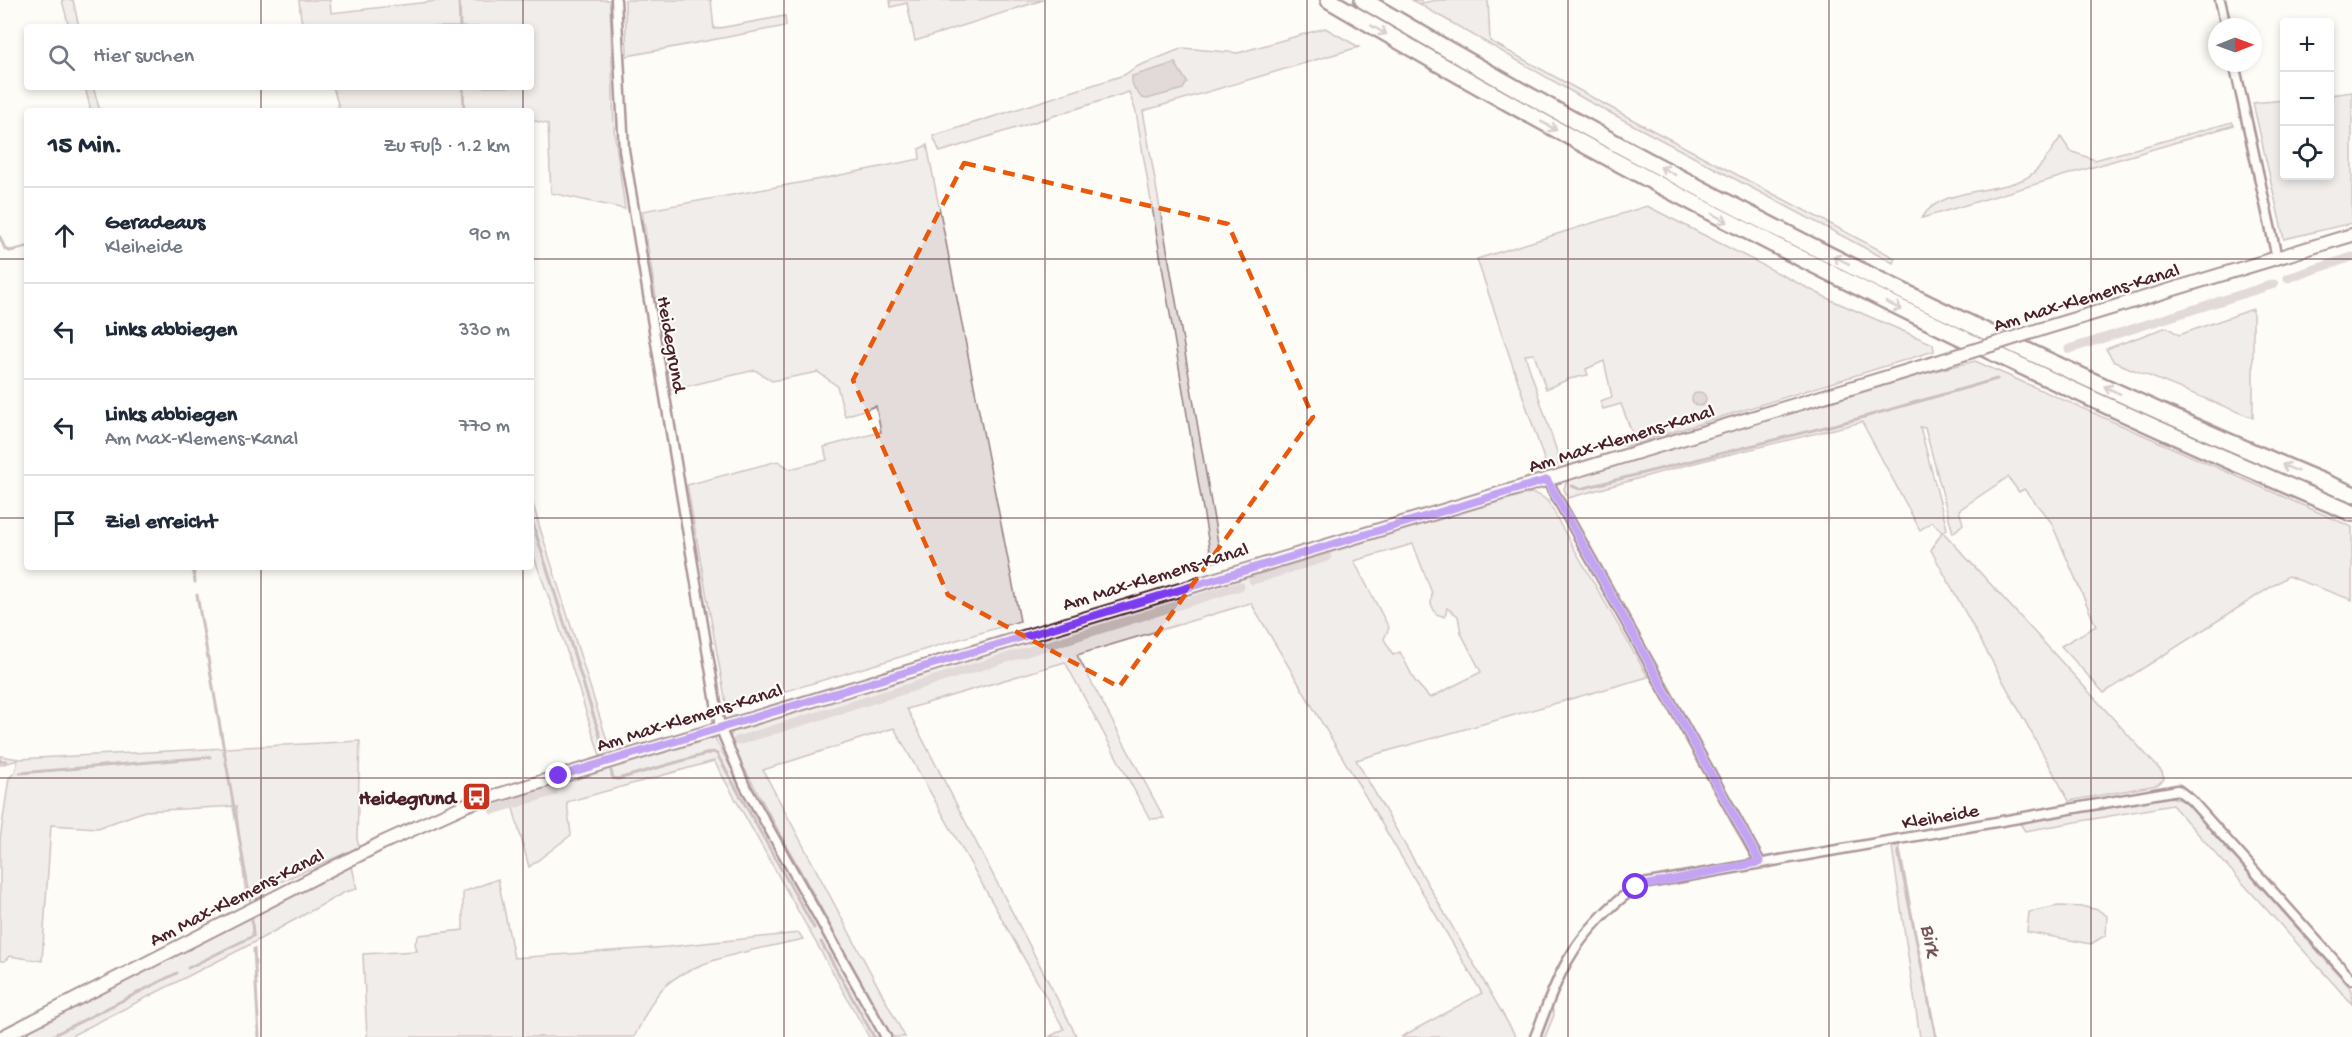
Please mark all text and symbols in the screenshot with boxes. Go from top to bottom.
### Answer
north arrow [2208,18,2262,72]
map controls [2280,18,2334,180]
button: + [2280,18,2334,72]
search box [24,24,534,90]
one-way arrow [1370,24,1387,36]
icon: search [45,41,78,74]
text: Hier suchen [93,44,194,70]
button: − [2280,72,2334,126]
one-way arrow [1540,120,1557,132]
button: locate [2280,126,2334,180]
text: 15 Min. [48,132,123,163]
text: Zu Fuß · 1.2 km [383,136,510,159]
one-way arrow [1660,165,1677,177]
text: Geradeaus [105,211,205,237]
one-way arrow [1711,213,1729,224]
icon: ahead [48,219,81,252]
text: 90 m [470,224,510,247]
text: Kleiheide [105,237,183,260]
one-way arrow [1833,254,1851,266]
street label: Am Max-Klemens-Kanal [1991,260,2183,339]
street label: Heidegrund [650,295,690,397]
one-way arrow [1885,301,1903,313]
icon: left [48,315,81,348]
text: Links abbiegen [105,318,237,344]
text: 330 m [459,320,510,343]
one-way arrow [2103,383,2121,395]
street label: Am Max-Klemens-Kanal [1526,401,1718,480]
text: Links abbiegen [105,403,237,429]
icon: left [48,411,81,444]
text: 770 m [459,416,510,439]
text: Am Max-Klemens-Kanal [105,429,298,452]
one-way arrow [2282,462,2300,473]
icon: arrive [48,507,81,540]
text: Ziel erreicht [105,510,217,536]
street label: Am Max-Klemens-Kanal [1060,539,1252,618]
street label: Am Max-Klemens-Kanal [594,680,786,759]
route end [545,762,571,788]
bus stop icon: Heidegrund [461,781,493,813]
place label: Heidegrund [359,789,458,812]
street label: Kleiheide [1900,800,1981,837]
street label: Am Max-Klemens-Kanal [146,845,329,953]
route start [1622,873,1648,899]
water label: Birk [1913,922,1945,962]

